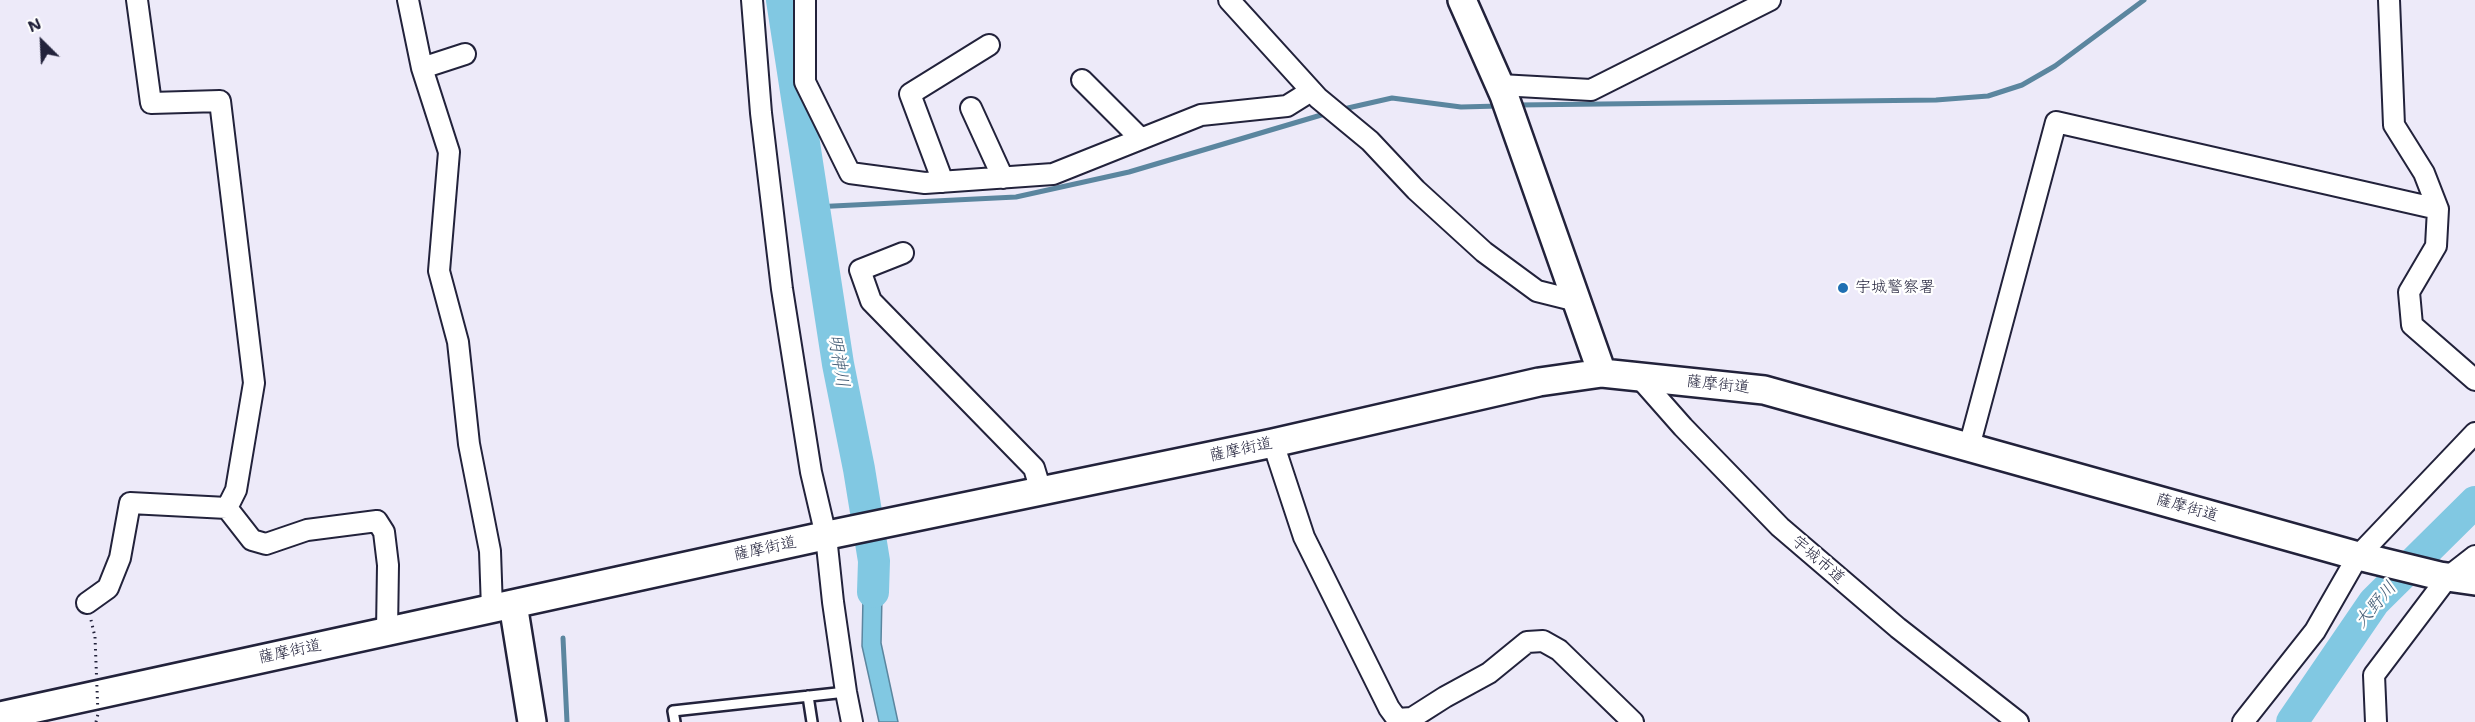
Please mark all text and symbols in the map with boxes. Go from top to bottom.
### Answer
north arrow [12,12,72,72]
text: N [24,13,45,37]
place label: 宇城警察署 [1855,278,1935,298]
marker: 宇城警察署 [1836,281,1850,295]
water label: 明神川 [823,333,853,389]
street label: 薩摩街道 [1685,372,1751,398]
street label: 薩摩街道 [1208,434,1274,466]
street label: 薩摩街道 [2154,490,2220,526]
street label: 宇城市道 [1788,532,1848,588]
street label: 薩摩街道 [732,533,798,565]
water label: 大野川 [2350,577,2402,633]
street label: 薩摩街道 [257,636,323,668]

